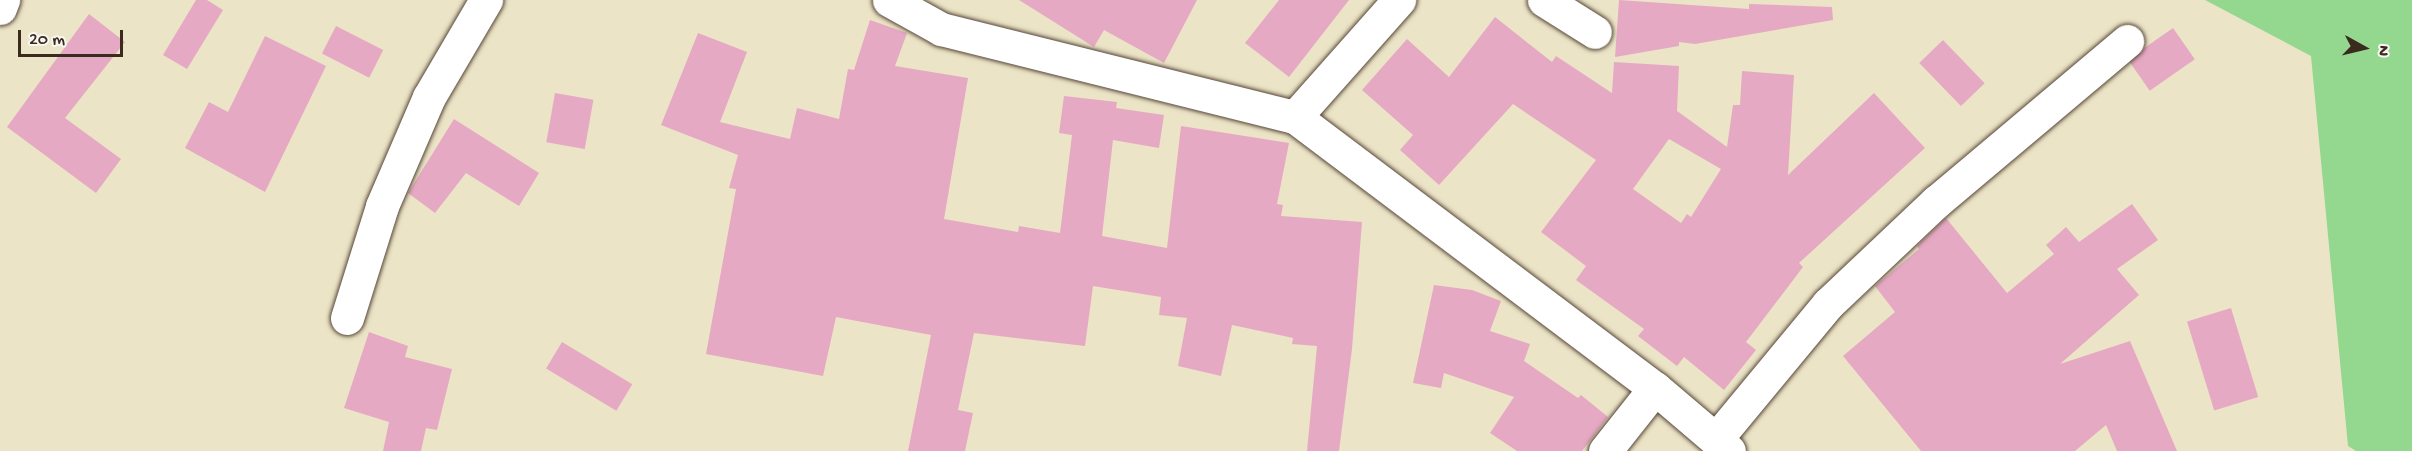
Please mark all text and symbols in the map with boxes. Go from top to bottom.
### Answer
scale bar [21,18,126,56]
north arrow [2334,18,2394,78]
text: 20 m [29,30,65,51]
text: N [2372,44,2392,57]

